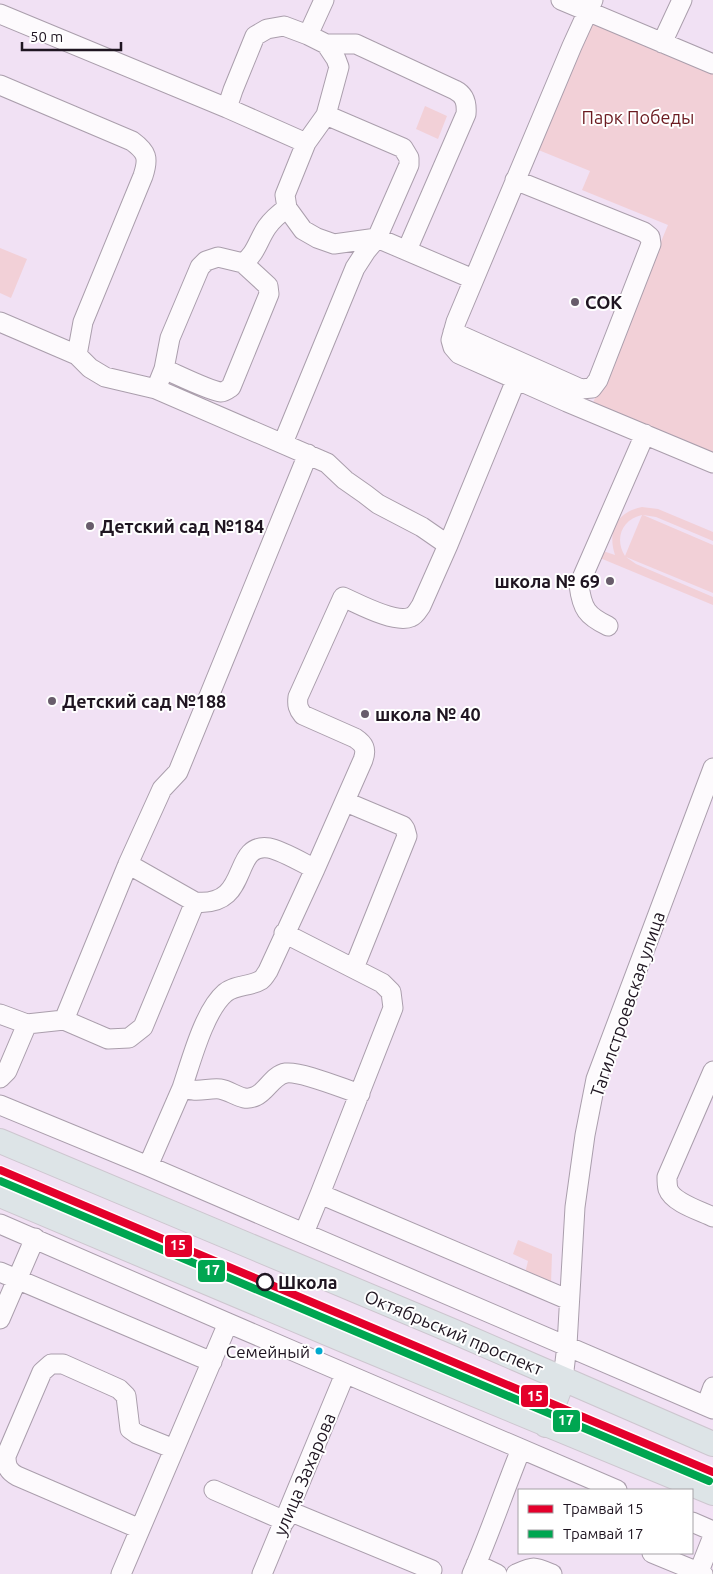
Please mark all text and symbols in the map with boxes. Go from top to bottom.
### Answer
scale bar [22,20,121,52]
text: 50 m [30,28,63,45]
park label: Парк Победы [582,107,694,127]
place label: СОК [585,292,622,312]
marker: СОК [569,296,581,308]
place label: Детский сад №184 [100,516,264,536]
marker: Детский сад №184 [84,520,96,532]
place label: школа № 69 [494,571,600,591]
marker: школа № 69 [604,575,616,587]
place label: Детский сад №188 [62,691,226,711]
marker: Детский сад №188 [46,695,58,707]
place label: школа № 40 [375,704,481,724]
marker: школа № 40 [359,708,371,720]
street label: Тагилстроевская улица [586,909,668,1099]
line badge: 15 [164,1234,193,1258]
text: 15 [170,1237,186,1253]
line badge: 17 [197,1259,226,1283]
text: 17 [204,1262,220,1278]
place label: Школа [278,1272,338,1292]
marker: Школа [256,1273,274,1291]
street label: Октябрьский проспект [362,1285,546,1379]
place label: Семейный [226,1342,310,1361]
marker: Семейный [314,1346,324,1356]
line badge: 15 [520,1384,549,1408]
text: 15 [527,1388,543,1404]
line badge: 17 [552,1409,581,1433]
street label: улица Захарова [269,1410,339,1538]
text: 17 [558,1412,574,1428]
legend [518,1489,693,1554]
text: Трамвай 15 [563,1500,644,1517]
text: Трамвай 17 [563,1525,644,1542]

